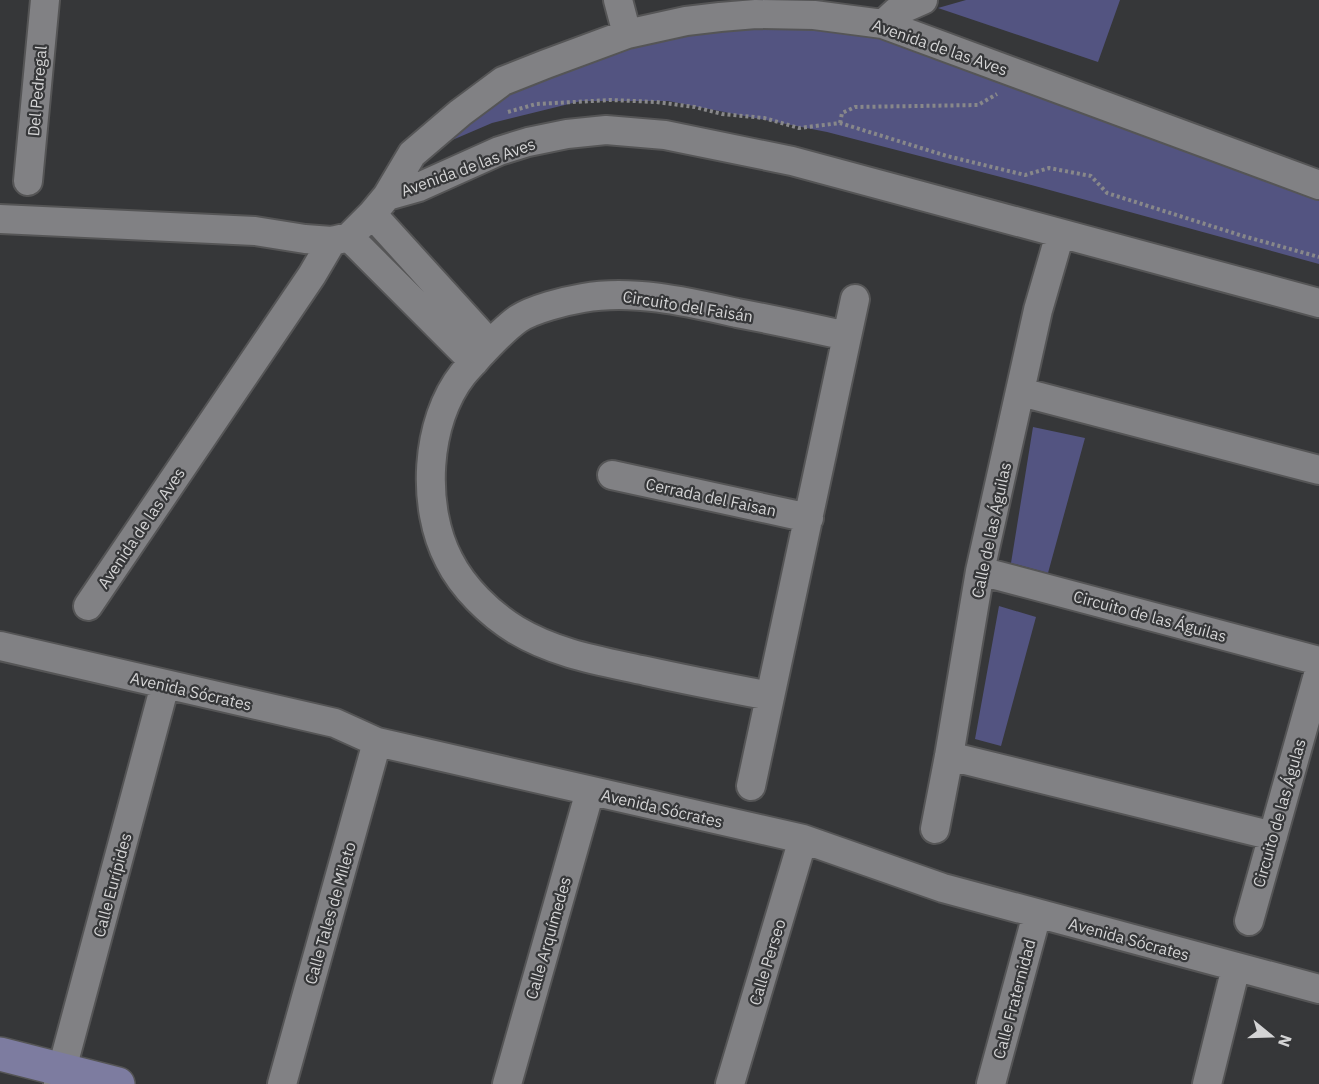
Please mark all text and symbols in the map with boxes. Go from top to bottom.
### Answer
street label: Avenida de las Aves [870,14,1010,80]
street label: Del Pedregal [23,45,51,137]
street label: Avenida de las Aves [398,133,538,201]
street label: Circuito del Faisán [621,286,755,326]
street label: Calle de las Águilas [966,460,1015,600]
street label: Avenida de las Aves [93,464,189,592]
street label: Cerrada del Faisan [644,473,778,521]
street label: Circuito de las Águilas [1071,585,1229,646]
street label: Avenida Sócrates [128,667,254,715]
street label: Circuito de las Águlas [1247,736,1310,890]
street label: Avenida Sócrates [599,784,725,832]
street label: Calle Eurípides [88,831,136,939]
street label: Calle Tales de Mileto [300,839,360,987]
street label: Calle Arquímedes [521,874,575,1002]
street label: Avenida Sócrates [1067,913,1191,965]
street label: Calle Perseo [744,916,790,1008]
street label: Calle Fraternidad [988,937,1040,1061]
north arrow [1241,1006,1301,1066]
text: N [1274,1032,1297,1050]

